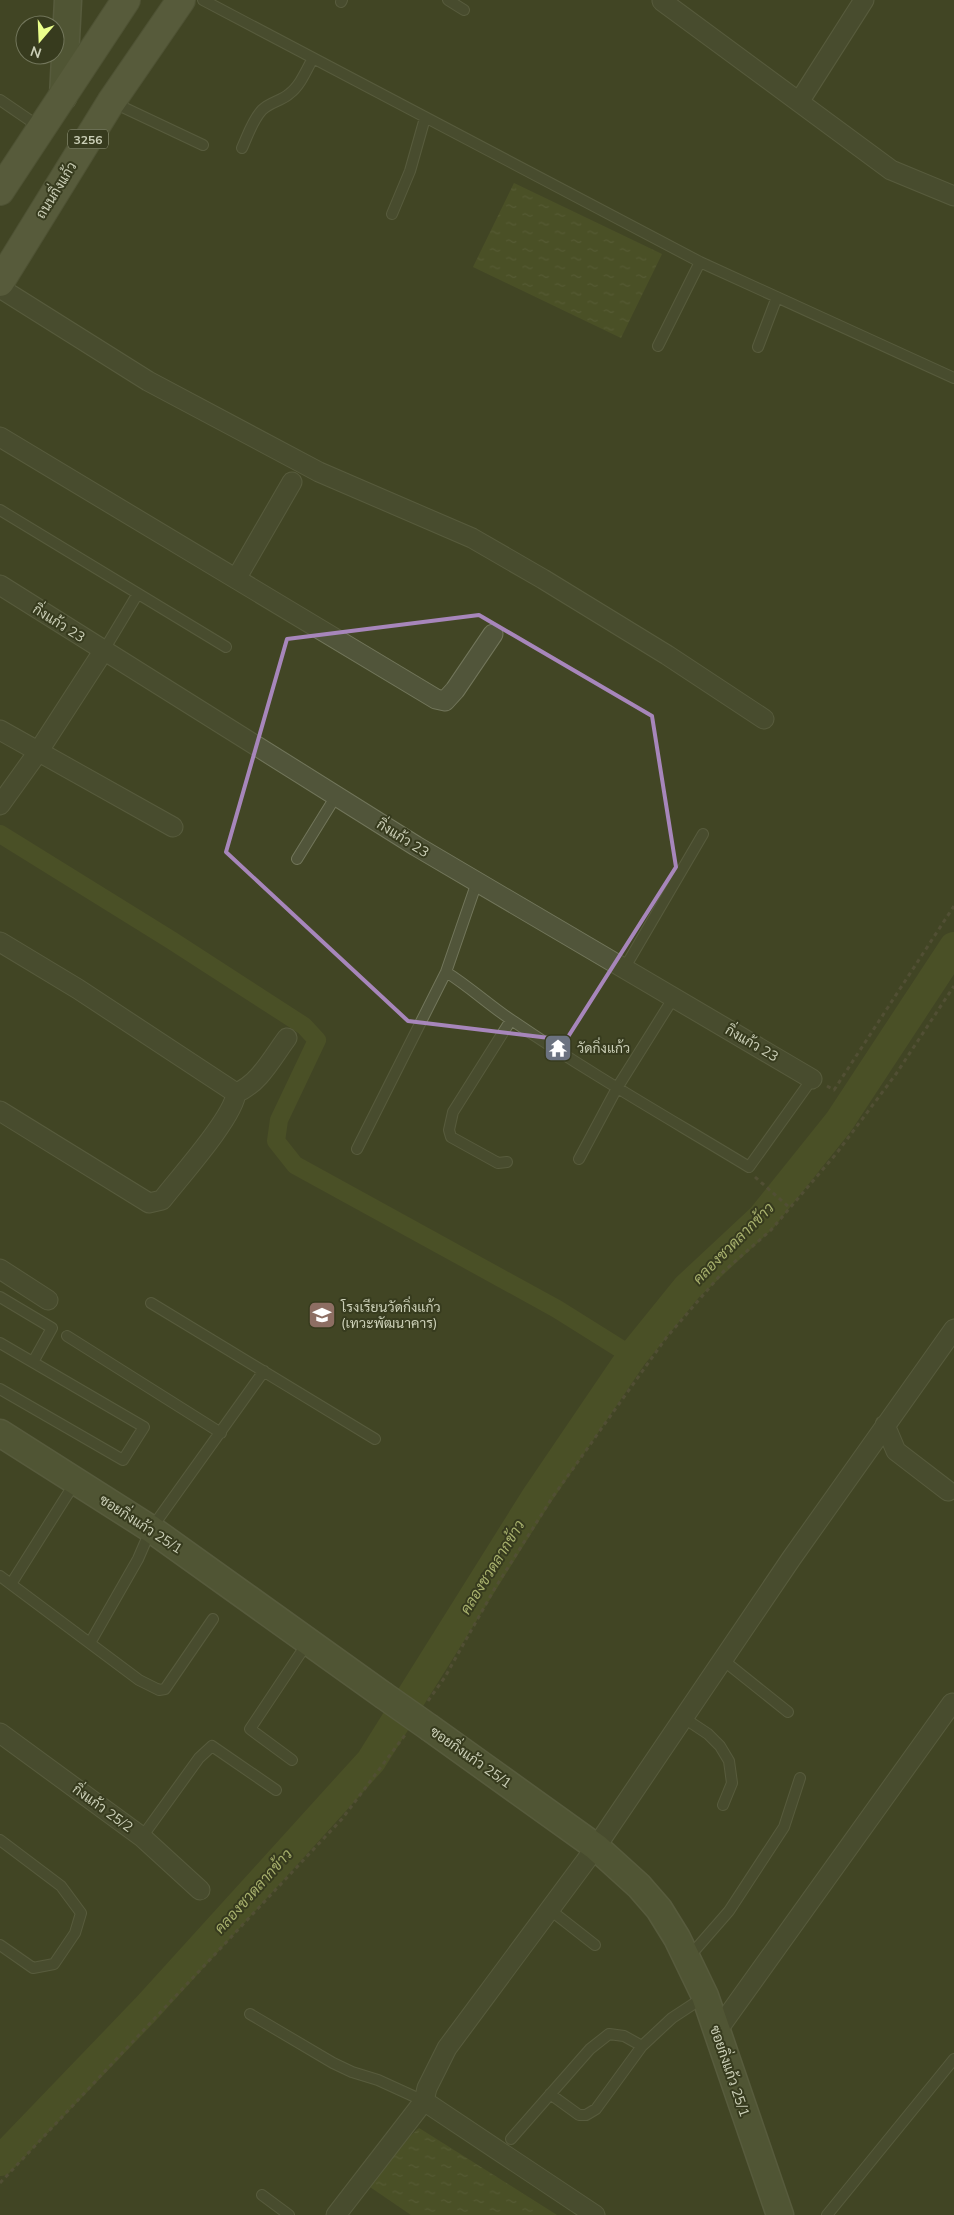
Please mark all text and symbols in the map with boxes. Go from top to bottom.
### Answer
north arrow [15,15,65,65]
text: N [28,42,44,63]
road number: 3256 [68,130,108,148]
street label: ถนนกิ่งแก้ว [29,157,81,222]
street label: กิ่งแก้ว 23 [29,598,90,646]
street label: กิ่งแก้ว 23 [373,813,434,861]
street label: กิ่งแก้ว 23 [722,1019,783,1065]
temple icon: วัดกิ่งแก้ว [543,1033,573,1063]
place label: วัดกิ่งแก้ว [577,1037,630,1057]
water label: คลองชวดลากข้าว [688,1198,778,1288]
place label: โรงเรียนวัดกิ่งแก้ว (เทวะพัฒนาคาร) [340,1296,441,1332]
school or university icon: โรงเรียนวัดกิ่งแก้ว (เทวะพัฒนาคาร) [307,1300,337,1330]
street label: ซอยกิ่งแก้ว 25/1 [96,1488,187,1558]
water label: คลองชวดลากข้าว [455,1516,529,1618]
street label: ซอยกิ่งแก้ว 25/1 [427,1720,517,1792]
street label: กิ่งแก้ว 25/2 [69,1778,138,1836]
water label: คลองชวดลากข้าว [210,1844,296,1937]
street label: ซอยกิ่งแก้ว 25/1 [706,2022,756,2119]

